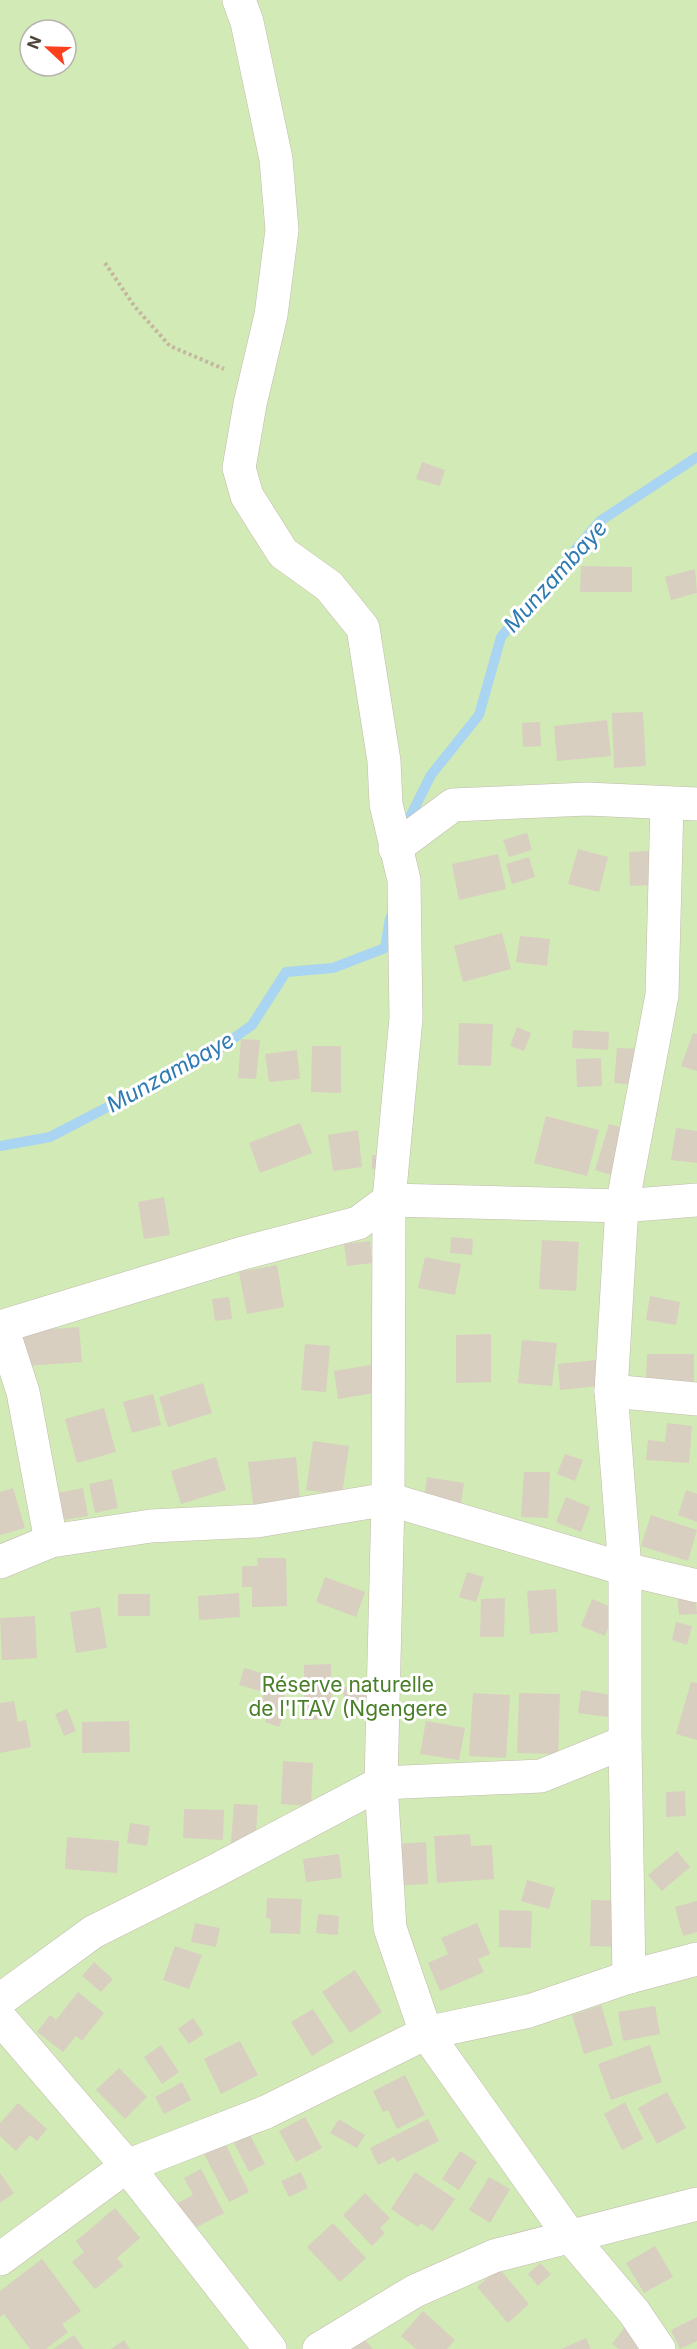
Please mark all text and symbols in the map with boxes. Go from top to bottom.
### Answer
north arrow [18,18,78,78]
text: N [23,33,46,52]
water label: Munzambaye [498,515,612,637]
water label: Munzambaye [102,1026,238,1118]
park label: Réserve naturelle de l'ITAV (Ngengere [248,1672,448,1721]

